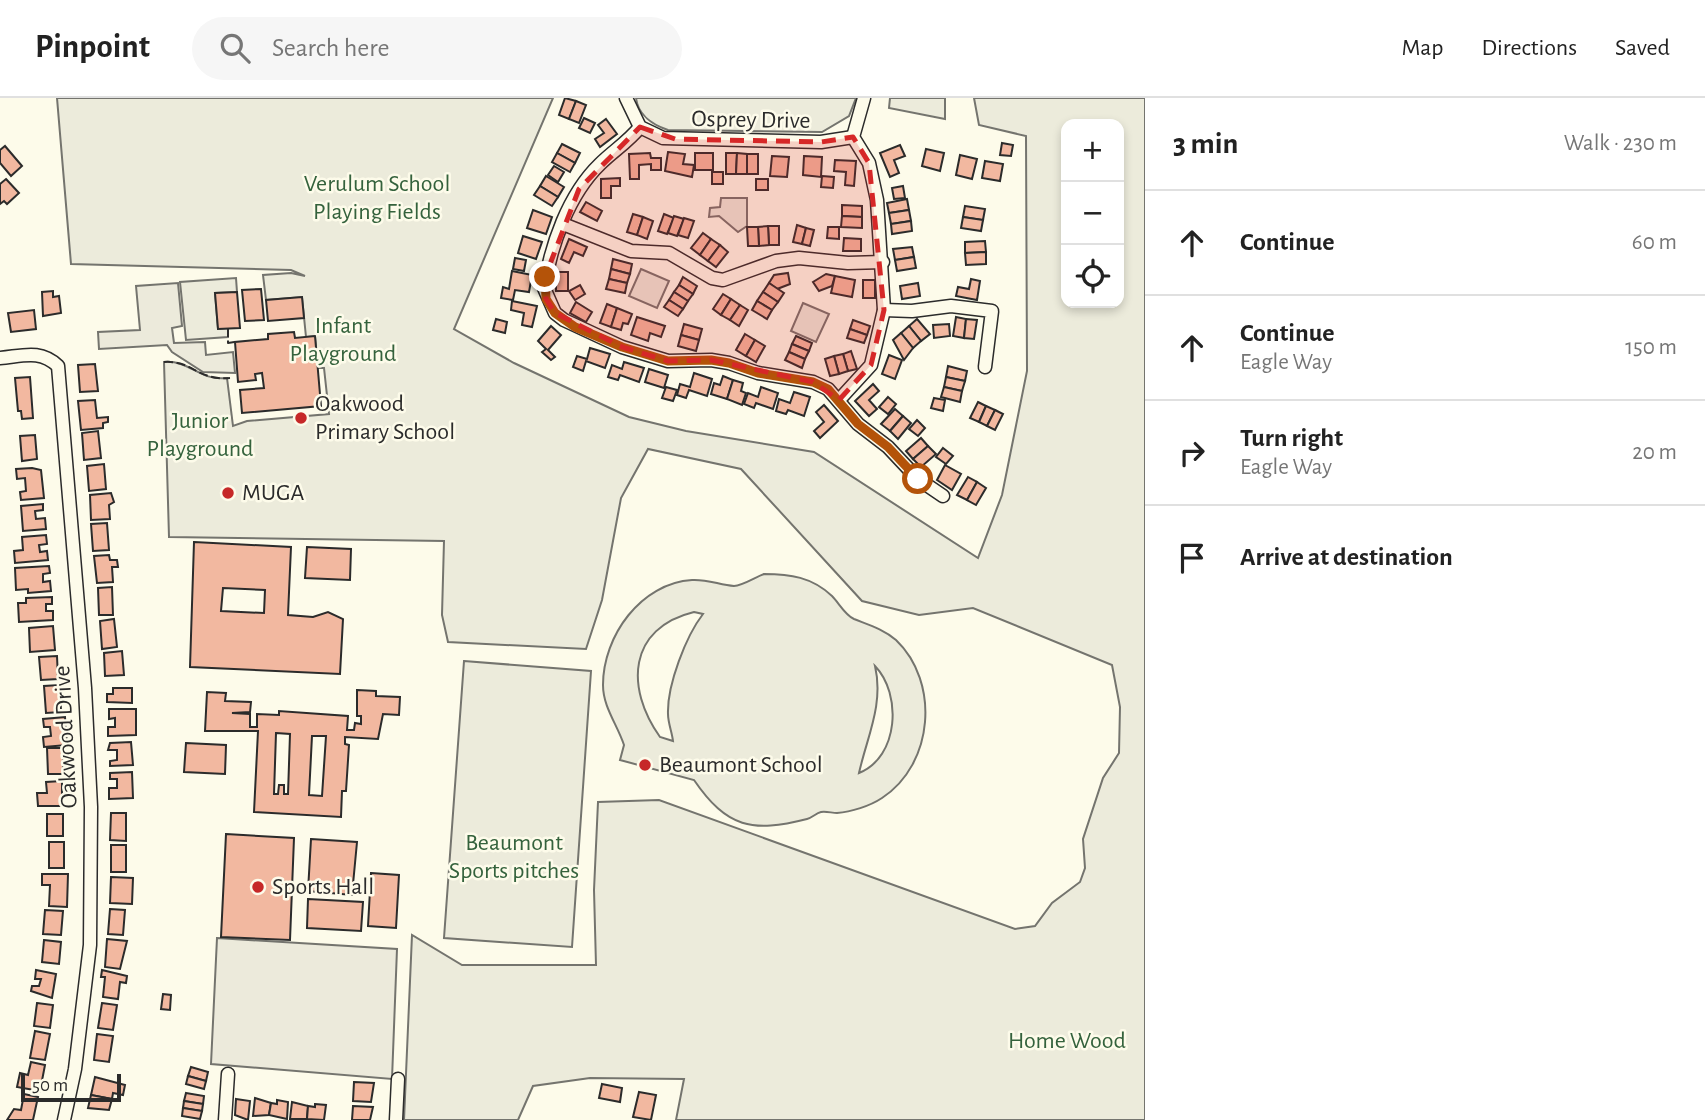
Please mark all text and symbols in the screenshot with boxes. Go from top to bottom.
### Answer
search box [192,17,682,80]
icon: search [216,29,254,67]
text: Pinpoint [35,31,150,64]
text: Search here [272,35,390,61]
text: Map [1401,36,1443,60]
text: Directions [1481,36,1577,60]
text: Saved [1615,36,1670,60]
street label: Osprey Drive [691,107,811,133]
map controls [1061,119,1124,308]
button: + [1061,119,1124,182]
text: 3 min [1173,129,1238,159]
text: Walk · 230 m [1564,132,1677,155]
park label: Verulum School Playing Fields [304,172,450,224]
button: − [1061,182,1124,245]
icon: ahead [1173,224,1211,262]
text: Continue [1240,229,1335,255]
text: 60 m [1632,231,1677,254]
button: locate [1061,245,1124,308]
route end [529,261,560,292]
park label: Infant Playground [290,314,396,366]
text: Continue [1240,320,1335,346]
icon: ahead [1173,329,1211,367]
text: 150 m [1625,336,1677,359]
text: Eagle Way [1240,351,1332,374]
place label: Oakwood Primary School [315,392,455,444]
park label: Junior Playground [147,409,253,461]
marker: Oakwood Primary School [293,410,309,426]
text: Turn right [1240,425,1343,451]
icon: right [1173,434,1211,472]
text: 20 m [1632,441,1677,464]
text: Eagle Way [1240,456,1332,479]
route start [902,463,933,494]
place label: MUGA [242,481,304,505]
marker: MUGA [220,485,236,501]
icon: arrive [1173,539,1211,577]
text: Arrive at destination [1240,544,1453,570]
street label: Oakwood Drive [50,665,82,809]
place label: Beaumont School [659,753,823,777]
marker: Beaumont School [637,757,653,773]
park label: Beaumont Sports pitches [449,831,579,883]
place label: Sports Hall [272,875,374,899]
marker: Sports Hall [250,879,266,895]
park label: Home Wood [1008,1029,1126,1053]
scale bar [21,1071,121,1103]
text: 50 m [32,1076,68,1095]

